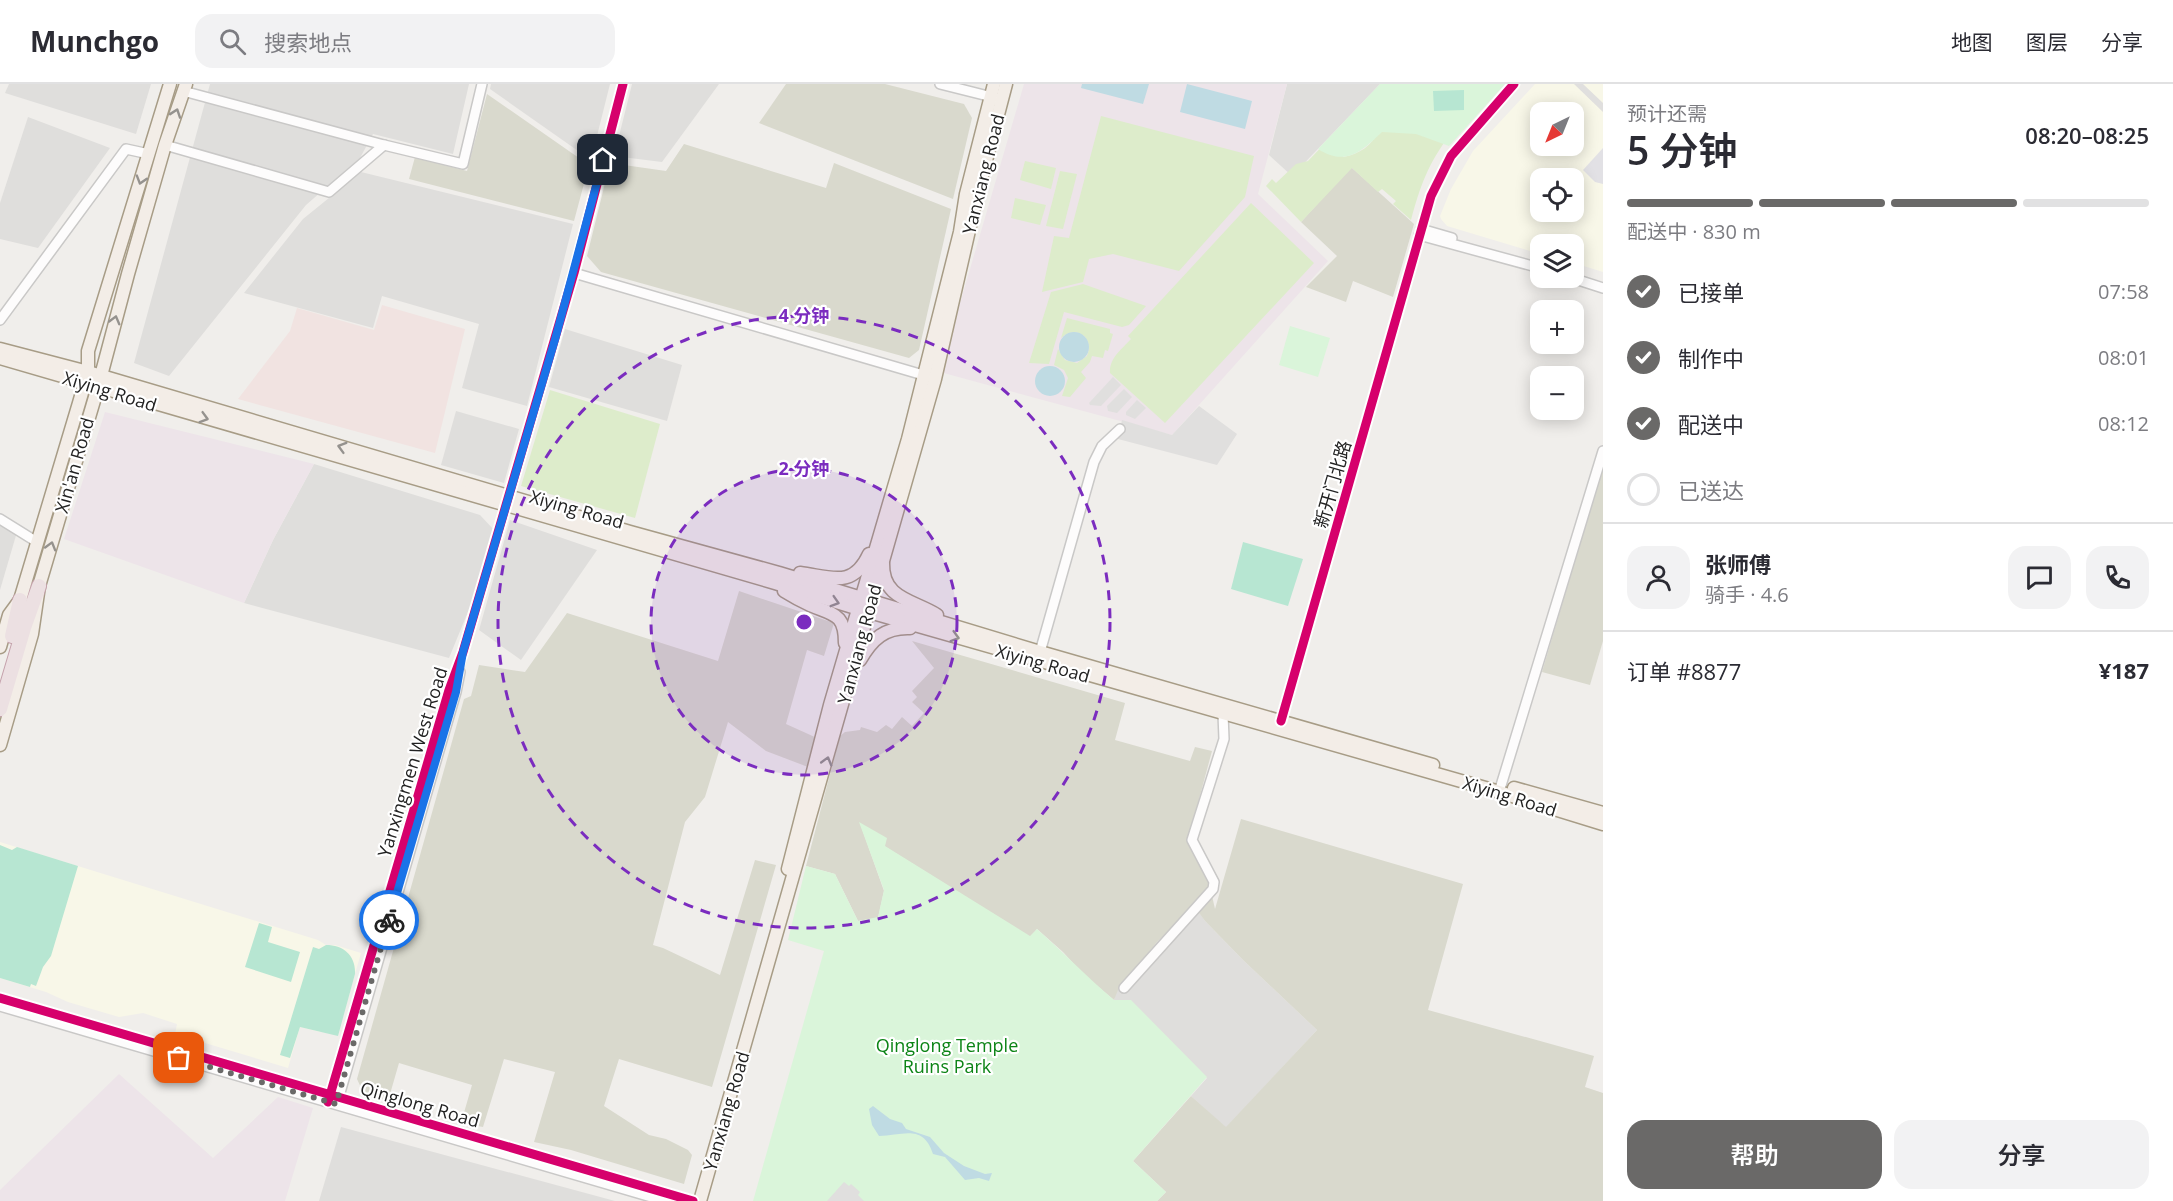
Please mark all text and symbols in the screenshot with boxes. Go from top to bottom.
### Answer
search box [195,14,615,68]
text: Munchgo [30,22,159,60]
icon: search [216,25,249,58]
text: 搜索地点 [264,27,352,57]
text: 地图 [1951,28,1993,56]
text: 图层 [2026,28,2068,56]
text: 分享 [2101,28,2143,56]
text: 预计还需 [1627,100,1707,127]
north arrow [1530,102,1584,156]
map controls [1530,102,1584,420]
one-way arrow [169,108,181,119]
street label: Yanxiang Road [956,111,1010,237]
text: 08:20–08:25 [2025,120,2149,150]
text: 5 分钟 [1627,123,1737,176]
pin [577,134,628,185]
icon: home [586,143,619,176]
button: locate [1530,168,1584,222]
one-way arrow [136,174,148,185]
text: 配送中 · 830 m [1627,218,1761,245]
button: layers [1530,234,1584,288]
icon: check [1627,275,1660,308]
text: 已接单 [1678,277,1744,307]
text: 07:58 [2098,278,2149,305]
button: + [1530,300,1584,354]
text: 4 分钟 [779,303,829,327]
one-way arrow [108,315,120,326]
icon: check [1627,341,1660,374]
text: 制作中 [1678,343,1744,373]
text: 08:01 [2098,344,2149,371]
street label: Xiying Road [60,365,160,417]
button: − [1530,366,1584,420]
icon: check [1627,407,1660,440]
text: 配送中 [1678,409,1744,439]
text: 08:12 [2098,410,2149,437]
one-way arrow [198,411,209,423]
street label: Xin'an Road [49,414,99,516]
street label: 新开门北路 [1308,437,1356,531]
one-way arrow [337,442,348,454]
text: 2 分钟 [779,456,829,480]
text: 已送达 [1678,475,1744,505]
street label: Xiying Road [527,484,627,534]
one-way arrow [44,541,56,552]
button: person [1627,546,1690,609]
button: chat [2008,546,2071,609]
button: phone [2086,546,2149,609]
text: 张师傅 [1705,549,1771,579]
street label: Yanxiang Road [831,581,887,707]
text: 骑手 · 4.6 [1705,581,1789,608]
one-way arrow [829,595,840,607]
centre of rings [794,612,814,632]
one-way arrow [949,630,960,642]
street label: Xiying Road [993,638,1093,688]
text: ¥187 [2099,655,2149,685]
text: 订单 #8877 [1627,656,1741,686]
street label: Yanxingmen West Road [372,664,452,860]
one-way arrow [820,756,832,767]
street label: Xiying Road [1460,770,1560,822]
courier [359,890,419,950]
icon: bike [373,904,406,937]
pin [153,1032,204,1083]
park label: Qinglong Temple Ruins Park [876,1033,1018,1078]
icon: bag [162,1041,195,1074]
street label: Yanxiang Road [697,1048,755,1174]
street label: Qinglong Road [357,1075,483,1133]
button: 帮助 [1627,1120,1882,1189]
button: 分享 [1894,1120,2149,1189]

